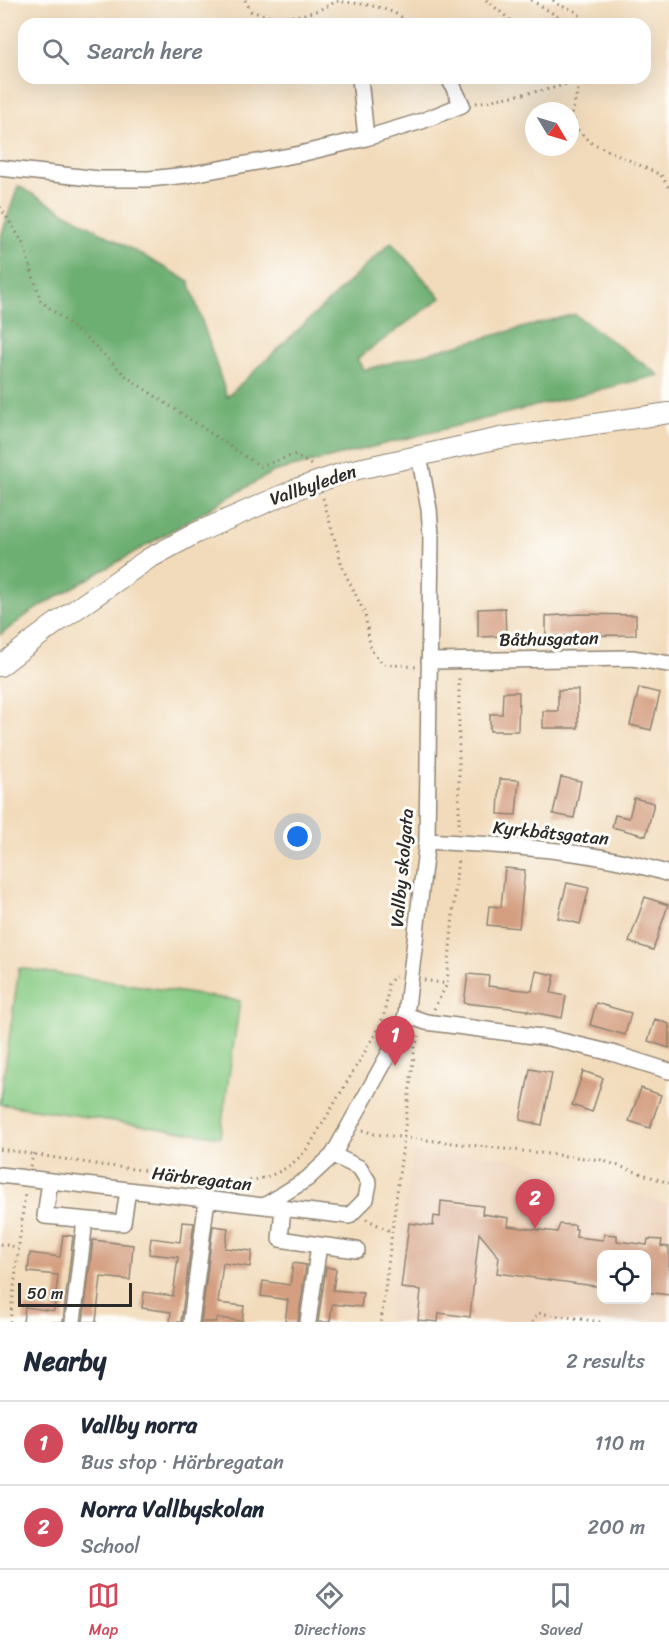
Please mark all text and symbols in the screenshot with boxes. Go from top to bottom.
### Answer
search box [18,18,651,84]
text: Search here [87,32,203,71]
icon: search [39,35,72,68]
north arrow [525,102,579,156]
street label: Vallbyleden [265,455,361,515]
street label: Båthusgatan [499,622,599,656]
street label: Vallby skolgata [381,807,423,929]
street label: Kyrkbåtsgatan [492,811,611,855]
your location [283,822,312,851]
pin: 1 [376,1016,414,1066]
street label: Härbregatan [150,1157,254,1201]
pin: 2 [516,1180,554,1229]
map controls [597,1250,651,1304]
button: locate [597,1250,651,1304]
text: 50 m [27,1279,63,1308]
scale bar [18,1280,132,1308]
text: Nearby [24,1338,106,1384]
text: 2 results [566,1344,645,1379]
text: Vallby norra [81,1406,197,1445]
text: 1 [39,1426,48,1461]
text: 110 m [595,1426,645,1461]
text: Bus stop · Härbregatan [81,1445,284,1480]
text: Norra Vallbyskolan [81,1490,264,1529]
text: 2 [38,1510,49,1545]
text: 200 m [588,1510,645,1545]
text: School [81,1529,140,1564]
tab: Map [87,1579,120,1644]
tab: Directions [294,1579,366,1644]
tab: Saved [540,1579,582,1644]

